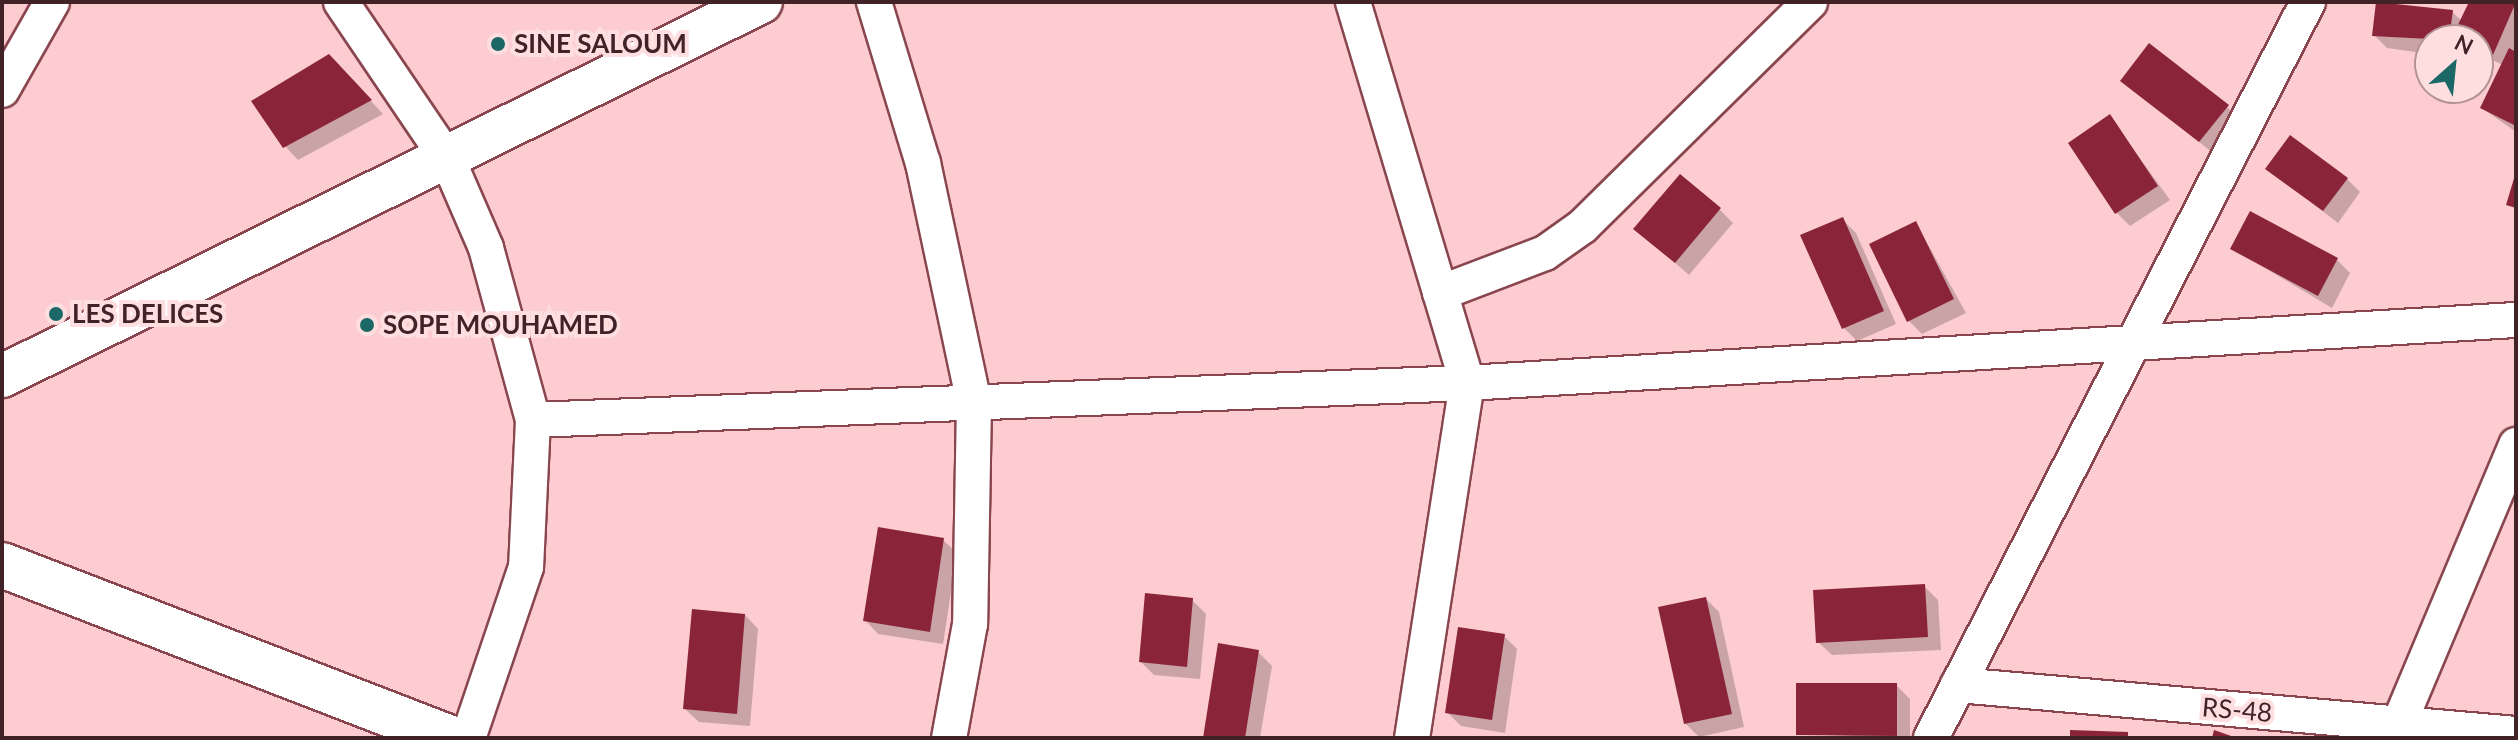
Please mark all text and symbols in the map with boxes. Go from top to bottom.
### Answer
north arrow [2414,24,2494,104]
place label: SINE SALOUM [514,28,687,60]
text: N [2451,28,2478,60]
marker: SINE SALOUM [489,35,507,53]
place label: LES DELICES [72,298,223,330]
marker: LES DELICES [47,305,65,323]
place label: SOPE MOUHAMED [383,309,618,341]
marker: SOPE MOUHAMED [358,316,376,334]
street label: RS-48 [2201,691,2273,729]

